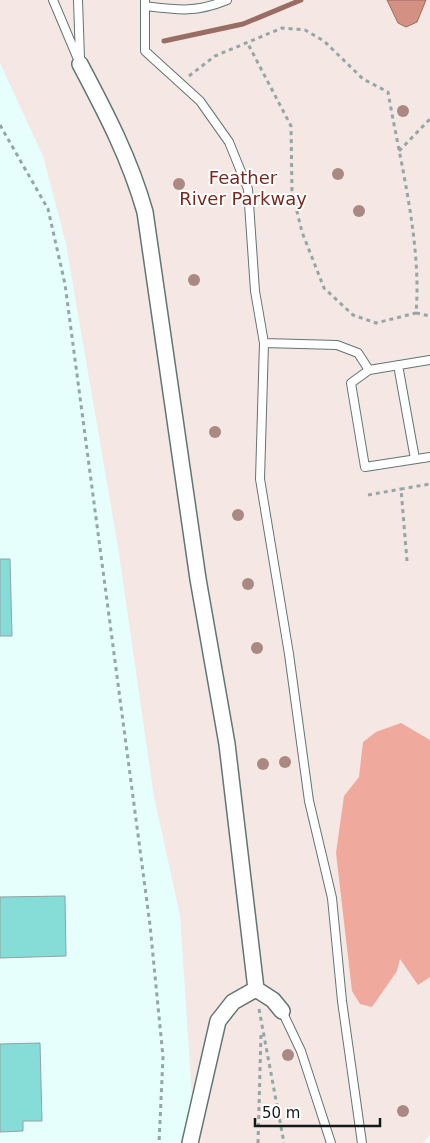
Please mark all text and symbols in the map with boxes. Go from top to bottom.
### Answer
park label: Feather River Parkway [179,167,307,209]
scale bar [255,1096,380,1128]
text: 50 m [262,1104,300,1122]

